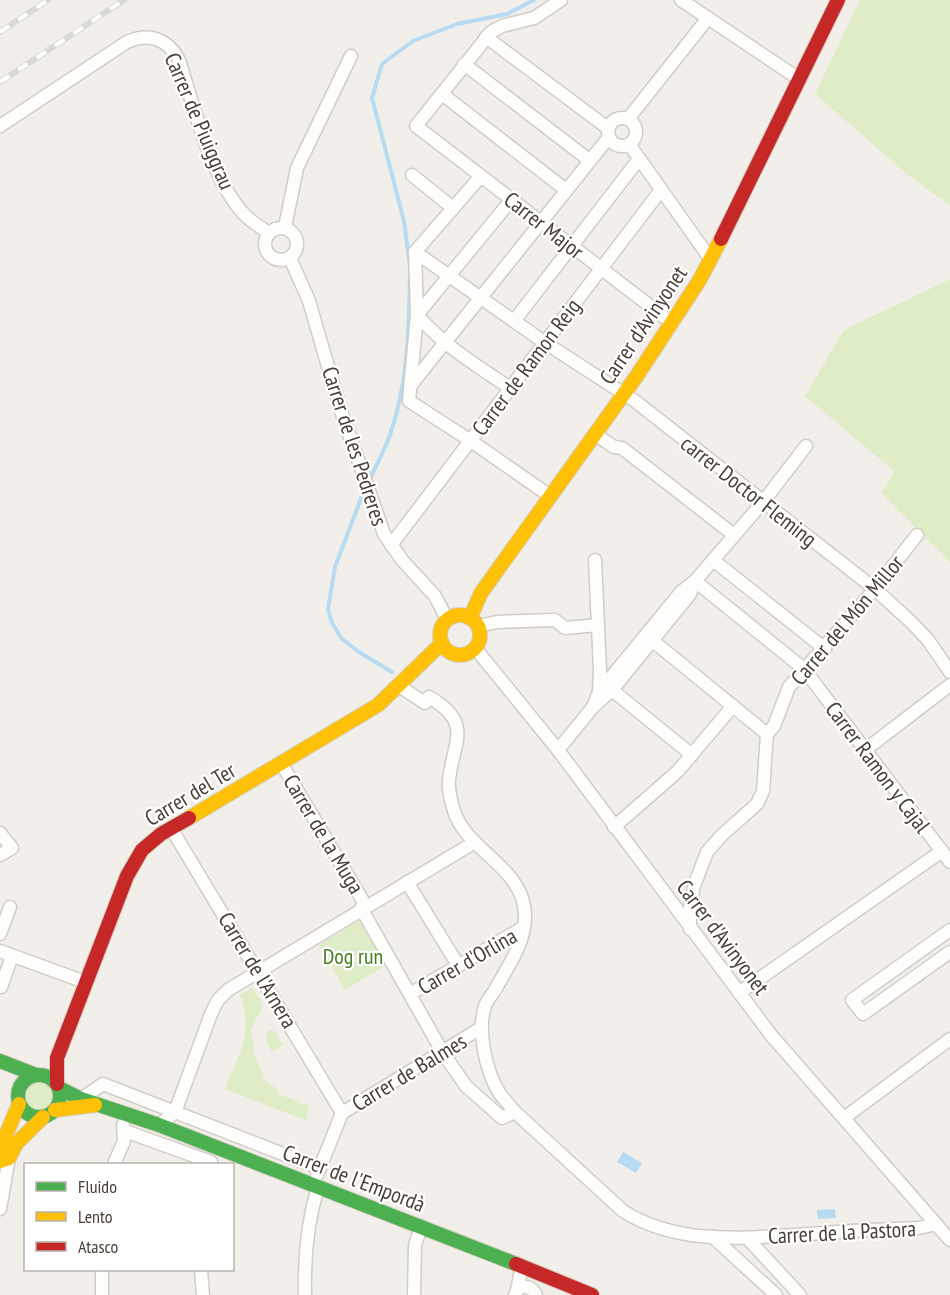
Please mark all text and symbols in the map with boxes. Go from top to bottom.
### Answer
street label: Carrer de Piuiggrau [159,48,241,194]
street label: Carrer Major [499,185,589,265]
street label: Carrer d'Avinyonet [593,260,693,390]
street label: Carrer de Ramon Reig [465,293,587,441]
street label: Carrer de les Pedreres [316,363,394,529]
street label: carrer Doctor Fleming [675,429,823,553]
street label: Carrer del Món Millor [784,549,910,691]
street label: Carrer Ramon y Cajal [819,696,937,839]
street label: Carrer del Ter [140,756,240,832]
street label: Carrer de la Muga [277,769,371,899]
street label: Carrer d'Avinyonet [671,874,775,1000]
street label: Carrer de l'Arnera [212,907,304,1033]
street label: Carrer d'Orlina [412,921,522,1001]
park label: Dog run [323,942,383,970]
street label: Carrer de Balmes [347,1027,471,1117]
street label: Carrer de l'Empordà [279,1138,429,1218]
legend [24,1163,234,1271]
text: Fluido [78,1175,117,1198]
text: Lento [78,1205,113,1228]
street label: Carrer de la Pastora [767,1214,917,1250]
text: Atasco [78,1235,119,1258]

